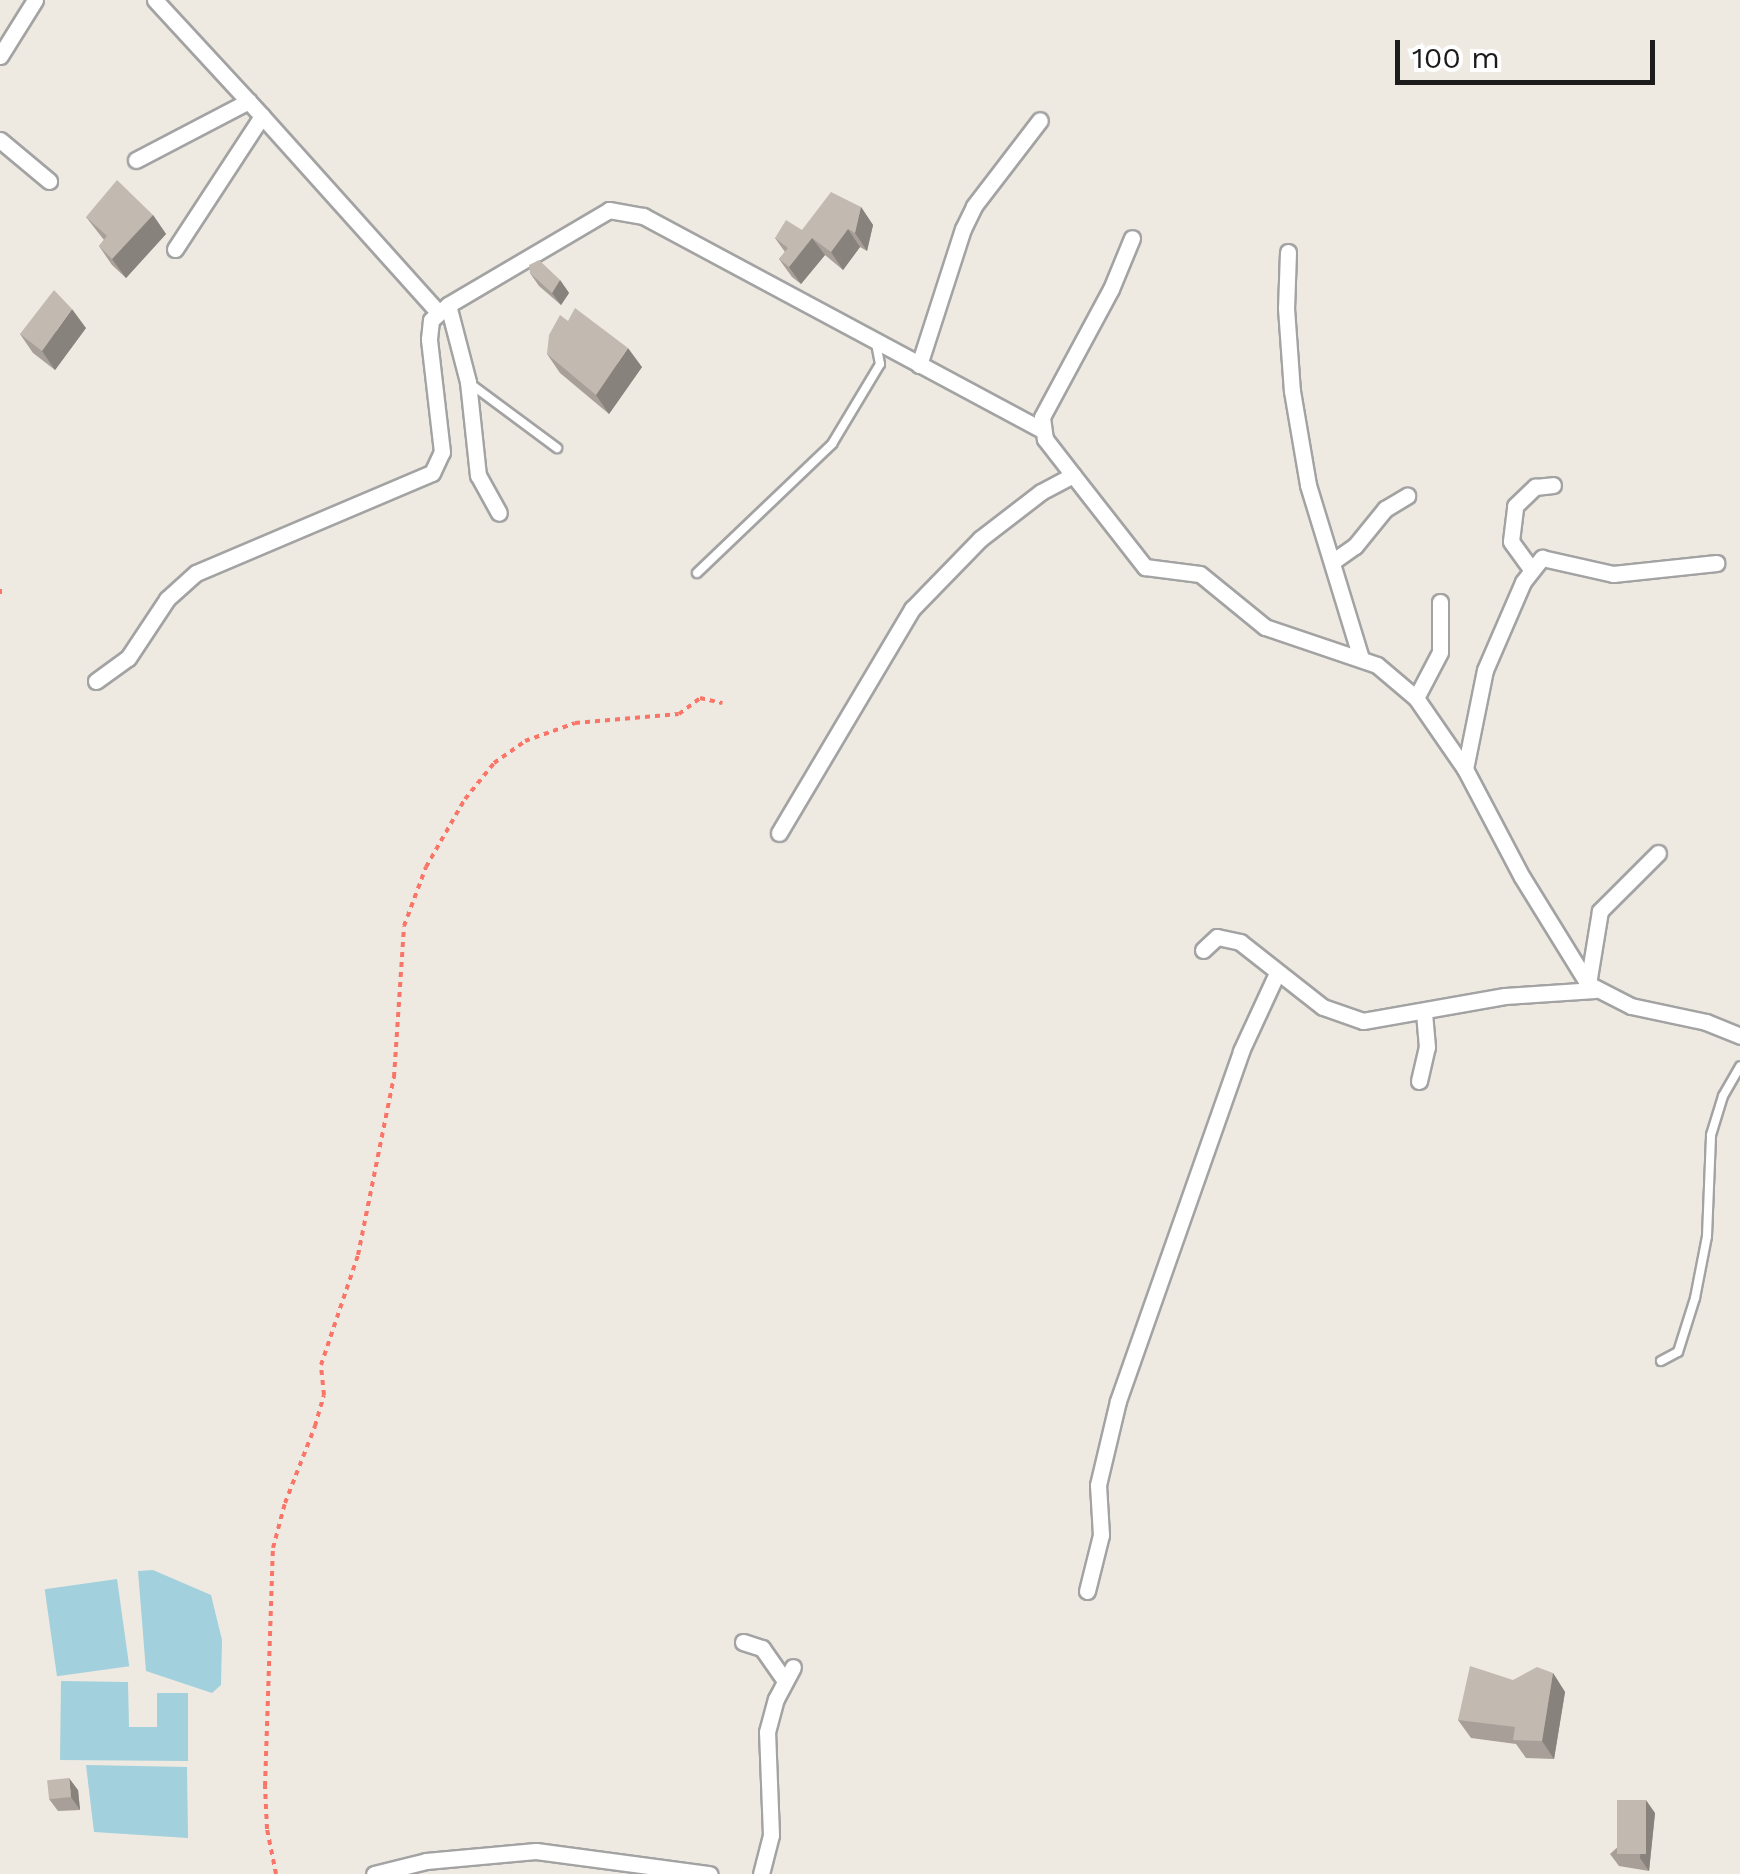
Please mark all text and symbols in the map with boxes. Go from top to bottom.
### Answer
scale bar [1400,20,1660,82]
text: 100 m [1412,40,1500,75]

